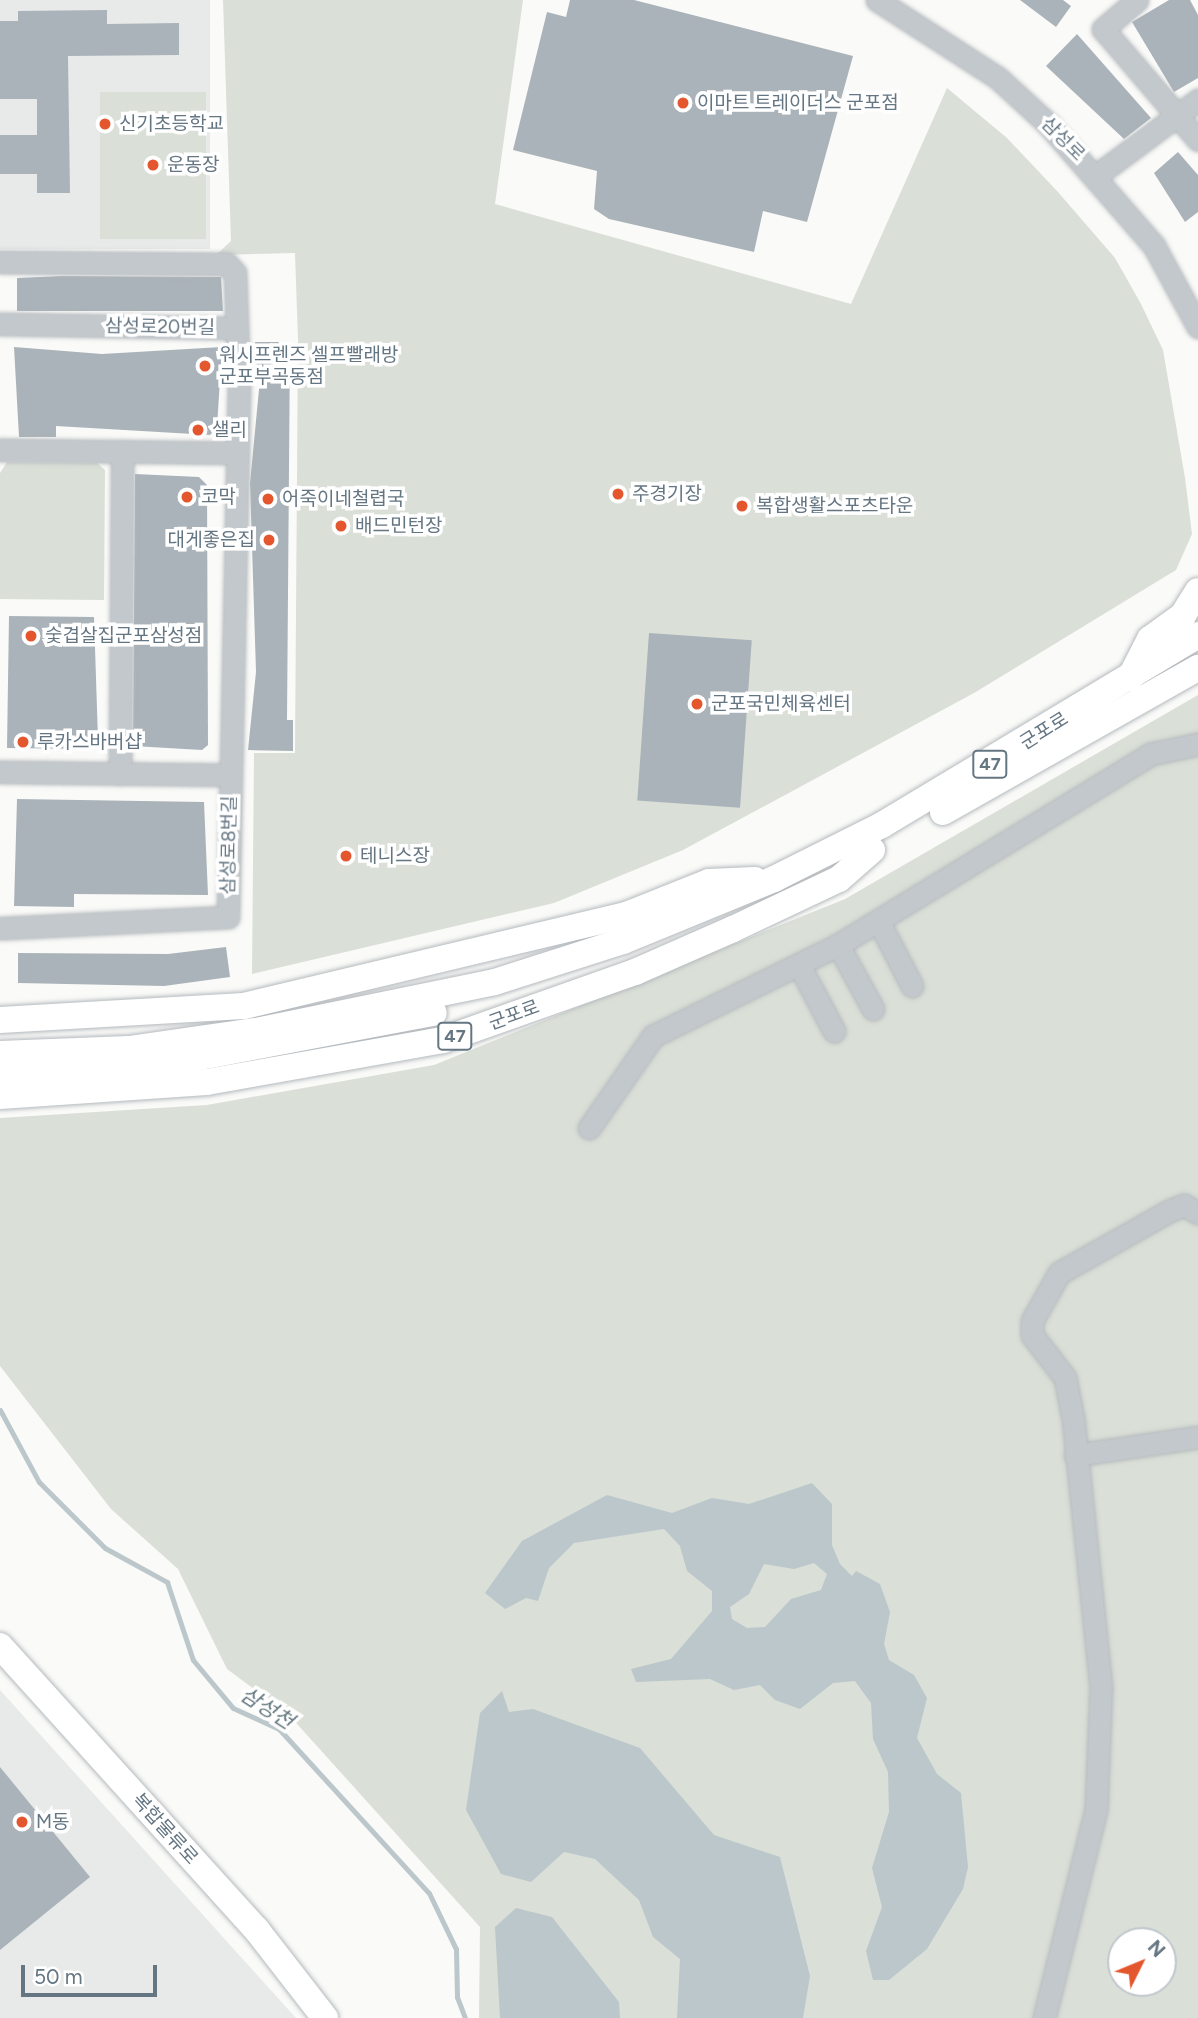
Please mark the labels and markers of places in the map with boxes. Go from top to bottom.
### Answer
place label: 이마트 트레이더스 군포점 [697,92,899,114]
marker: 이마트 트레이더스 군포점 [675,95,691,111]
place label: 신기초등학교 [119,113,224,135]
marker: 신기초등학교 [97,116,113,132]
place label: 운동장 [167,154,219,176]
marker: 운동장 [145,157,161,173]
place label: 워시프렌즈 셀프빨래방 군포부곡동점 [219,344,398,388]
marker: 워시프렌즈 셀프빨래방 군포부곡동점 [197,358,213,374]
place label: 샐리 [212,419,247,441]
marker: 샐리 [190,422,206,438]
place label: 주경기장 [632,483,702,505]
place label: 코막 [201,486,236,508]
marker: 주경기장 [610,486,626,502]
place label: 어죽이네철렵국 [282,488,404,510]
marker: 코막 [179,489,195,505]
marker: 어죽이네철렵국 [260,491,276,507]
place label: 복합생활스포츠타운 [756,495,913,517]
marker: 복합생활스포츠타운 [734,498,750,514]
place label: 배드민턴장 [355,515,442,537]
marker: 배드민턴장 [333,518,349,534]
place label: 대게좋은집 [168,529,255,551]
marker: 대게좋은집 [261,532,277,548]
place label: 숯겹살집군포삼성점 [45,625,202,647]
marker: 숯겹살집군포삼성점 [23,628,39,644]
place label: 군포국민체육센터 [711,693,851,715]
marker: 군포국민체육센터 [689,696,705,712]
place label: 루카스바버샵 [37,731,142,753]
marker: 루카스바버샵 [15,734,31,750]
place label: 테니스장 [360,845,430,867]
marker: 테니스장 [338,848,354,864]
place label: M동 [36,1811,70,1833]
marker: M동 [14,1814,30,1830]

